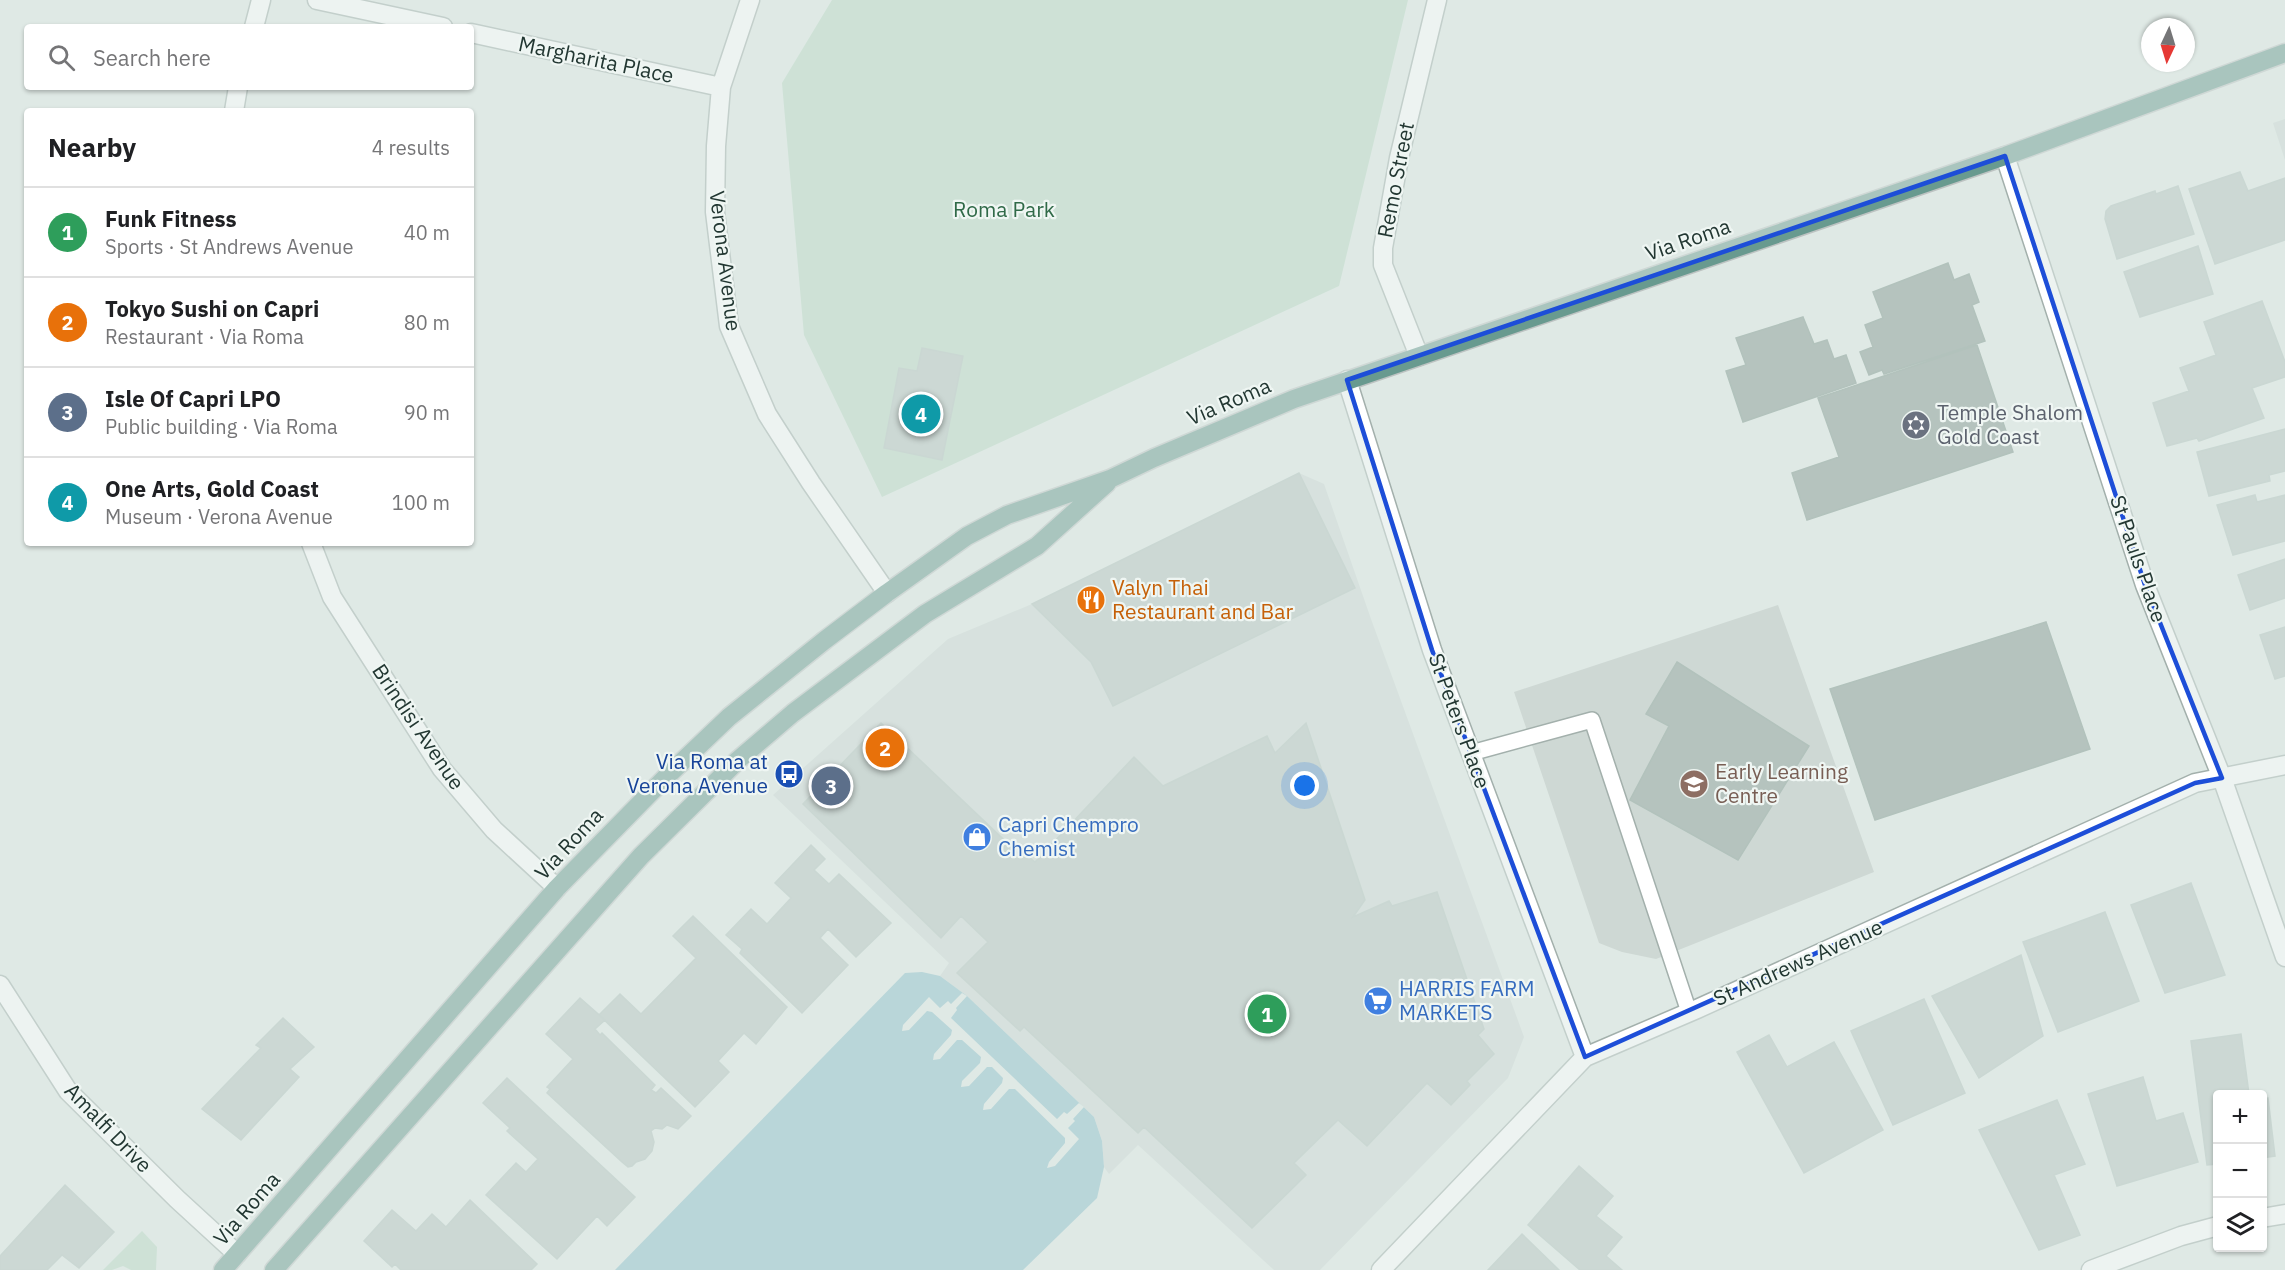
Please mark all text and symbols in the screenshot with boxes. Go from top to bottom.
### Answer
north arrow [2141,18,2195,72]
search box [24,24,474,90]
street label: Margharita Place [516,29,676,89]
icon: search [45,41,78,74]
text: Search here [93,43,211,72]
street label: Remo Street [1370,120,1420,240]
text: Nearby [48,130,136,164]
text: 4 results [372,134,450,161]
street label: Verona Avenue [703,189,748,333]
park label: Roma Park [953,195,1055,223]
text: Funk Fitness [105,204,237,233]
street label: Via Roma [1641,211,1734,267]
text: 1 [62,219,74,246]
text: 40 m [404,219,450,246]
text: Sports · St Andrews Avenue [105,233,353,260]
text: Tokyo Sushi on Capri [105,294,319,323]
text: 2 [62,309,74,336]
text: 80 m [404,309,450,336]
text: Restaurant · Via Roma [105,323,304,350]
street label: Via Roma [1182,371,1275,431]
text: Isle Of Capri LPO [105,384,281,413]
pin: 4 [902,392,940,436]
place label: Temple Shalom Gold Coast [1937,398,2083,450]
text: 3 [62,399,74,426]
text: 90 m [404,399,450,426]
synagogue icon: Temple Shalom Gold Coast [1900,409,1932,441]
text: Public building · Via Roma [105,413,338,440]
text: One Arts, Gold Coast [105,474,319,503]
text: 4 [62,489,74,516]
text: 100 m [392,489,450,516]
street label: St Pauls Place [2104,491,2174,626]
text: Museum · Verona Avenue [105,503,333,530]
place label: Valyn Thai Restaurant and Bar [1112,573,1294,625]
restaurant icon: Valyn Thai Restaurant and Bar [1075,584,1107,616]
street label: St Peters Place [1423,649,1497,792]
street label: Brindisi Avenue [366,658,471,795]
pin: 2 [866,726,904,771]
place label: Via Roma at Verona Avenue [627,747,768,799]
place label: Early Learning Centre [1715,757,1848,809]
bus stop icon: Via Roma at Verona Avenue [773,758,805,790]
pin: 3 [812,764,850,808]
school or university icon: Early Learning Centre [1678,768,1710,800]
your location [1290,771,1319,800]
street label: Via Roma [528,801,609,885]
place label: Capri Chempro Chemist [998,810,1139,862]
shop icon: Capri Chempro Chemist [961,821,993,853]
street label: St Andrews Avenue [1709,912,1887,1012]
place label: HARRIS FARM MARKETS [1399,974,1535,1026]
supermarket icon: HARRIS FARM MARKETS [1362,985,1394,1017]
pin: 1 [1248,992,1286,1036]
street label: Amalfi Drive [59,1076,158,1178]
map controls [2213,1090,2267,1252]
button: + [2213,1090,2267,1144]
button: − [2213,1144,2267,1198]
street label: Via Roma [207,1166,286,1251]
button: layers [2213,1198,2267,1252]

